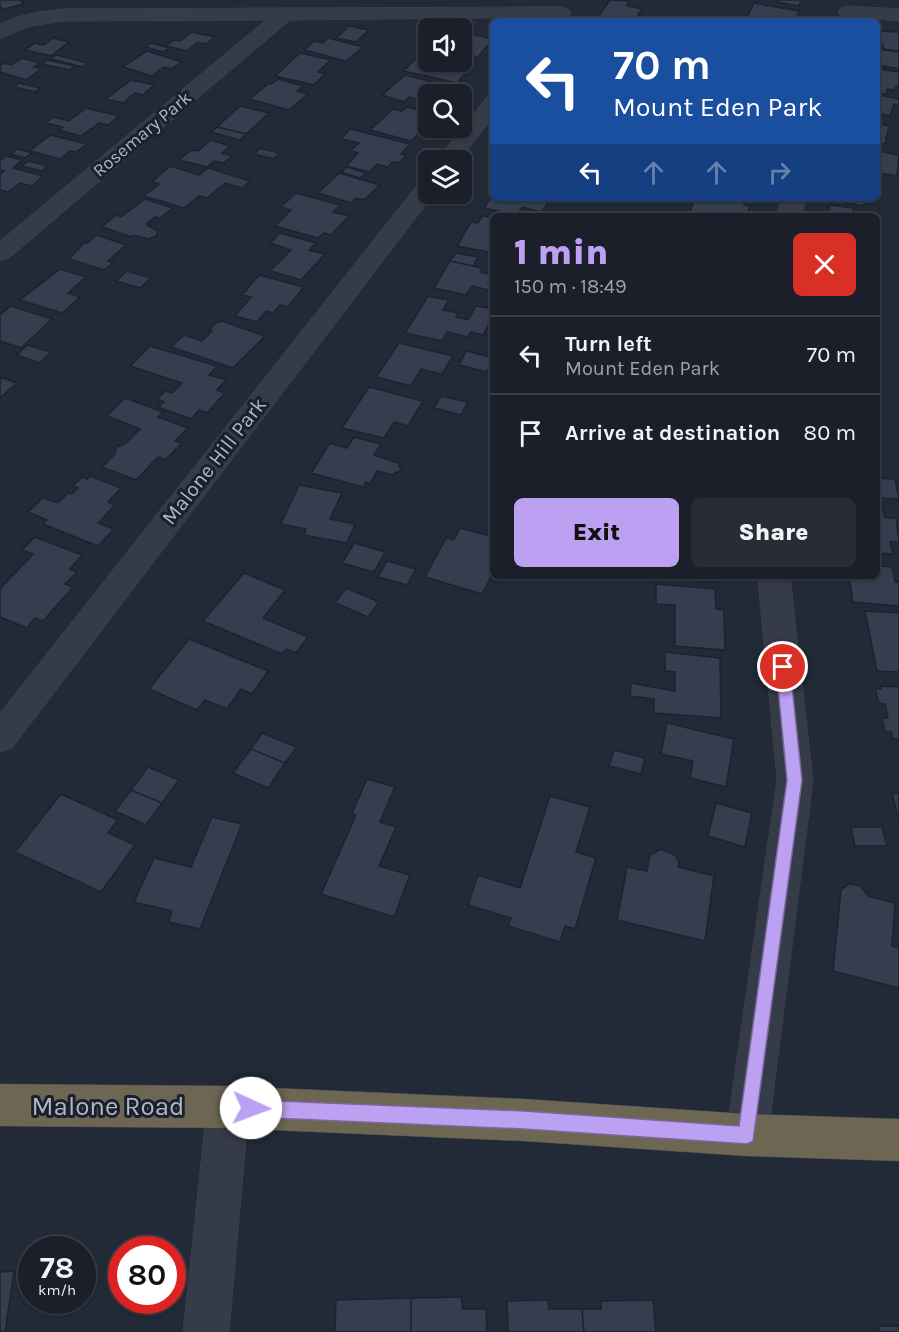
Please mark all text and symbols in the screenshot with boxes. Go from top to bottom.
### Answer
map controls [418,18,472,204]
button: sound [418,18,472,72]
text: 70 m [613,40,711,90]
icon: left [514,42,592,120]
button: search [418,84,472,138]
street label: Rosemary Park [88,86,196,182]
text: Mount Eden Park [613,91,822,123]
button: layers [418,150,472,204]
icon: left [574,156,607,189]
icon: ahead [637,156,670,189]
icon: ahead [700,156,733,189]
icon: right [763,156,796,189]
text: 1 min [514,231,608,273]
button: close [793,233,856,296]
text: 150 m · 18:49 [514,275,627,298]
text: Turn left [565,331,652,357]
icon: left [514,339,547,372]
text: 70 m [807,342,856,368]
text: Mount Eden Park [565,357,720,380]
street label: Malone Hill Park [157,392,271,529]
icon: arrive [514,417,547,450]
text: Arrive at destination [565,420,780,446]
text: 80 m [804,420,856,446]
button: Exit [514,498,679,567]
button: Share [691,498,856,567]
pin [757,641,808,692]
icon: arrive [766,650,799,683]
position arrow [219,1076,283,1140]
street label: Malone Road [32,1091,184,1122]
speed limit sign: 80 [108,1236,186,1314]
text: 78 [40,1250,74,1286]
text: km/h [38,1281,76,1299]

